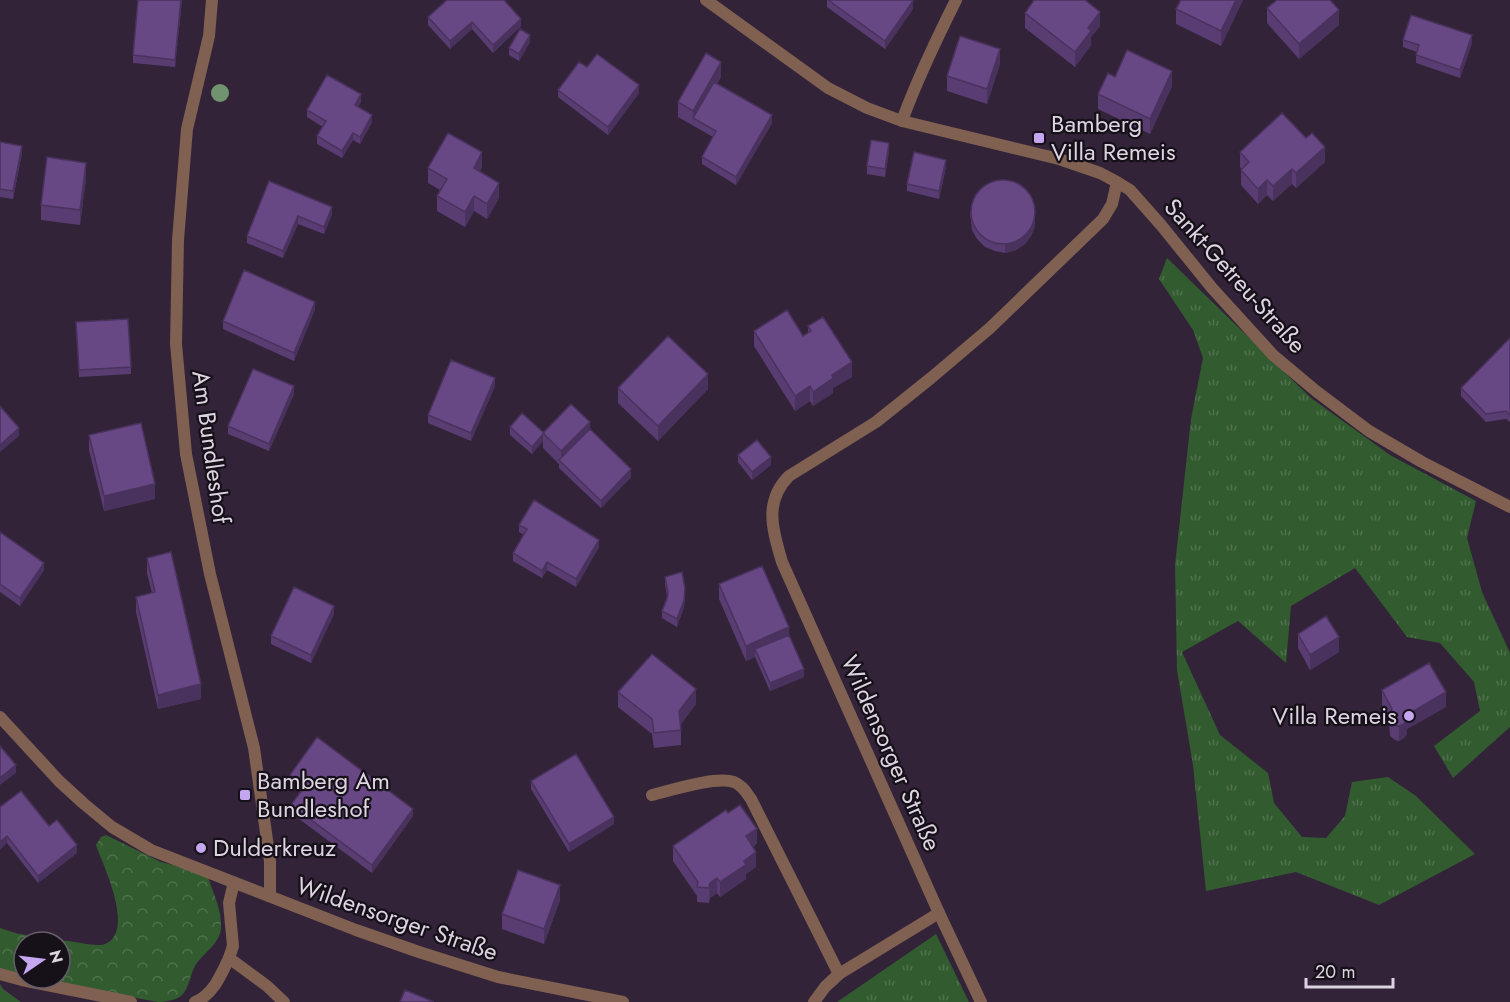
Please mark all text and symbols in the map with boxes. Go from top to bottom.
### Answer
place label: Bamberg Villa Remeis [1051,106,1176,169]
marker: Bamberg Villa Remeis [1032,131,1046,145]
street label: Sankt-Getreu-Straße [1156,190,1315,361]
street label: Am Bundleshof [183,368,240,527]
street label: Wildensorger Straße [833,649,950,856]
place label: Villa Remeis [1272,698,1397,733]
marker: Villa Remeis [1402,709,1416,723]
place label: Bamberg Am Bundleshof [257,763,390,826]
marker: Bamberg Am Bundleshof [238,788,252,802]
place label: Dulderkreuz [213,830,336,865]
marker: Dulderkreuz [194,841,208,855]
street label: Wildensorger Straße [292,868,503,969]
north arrow [12,930,72,990]
text: N [43,948,69,965]
scale bar [1306,951,1393,989]
text: 20 m [1315,959,1355,985]

